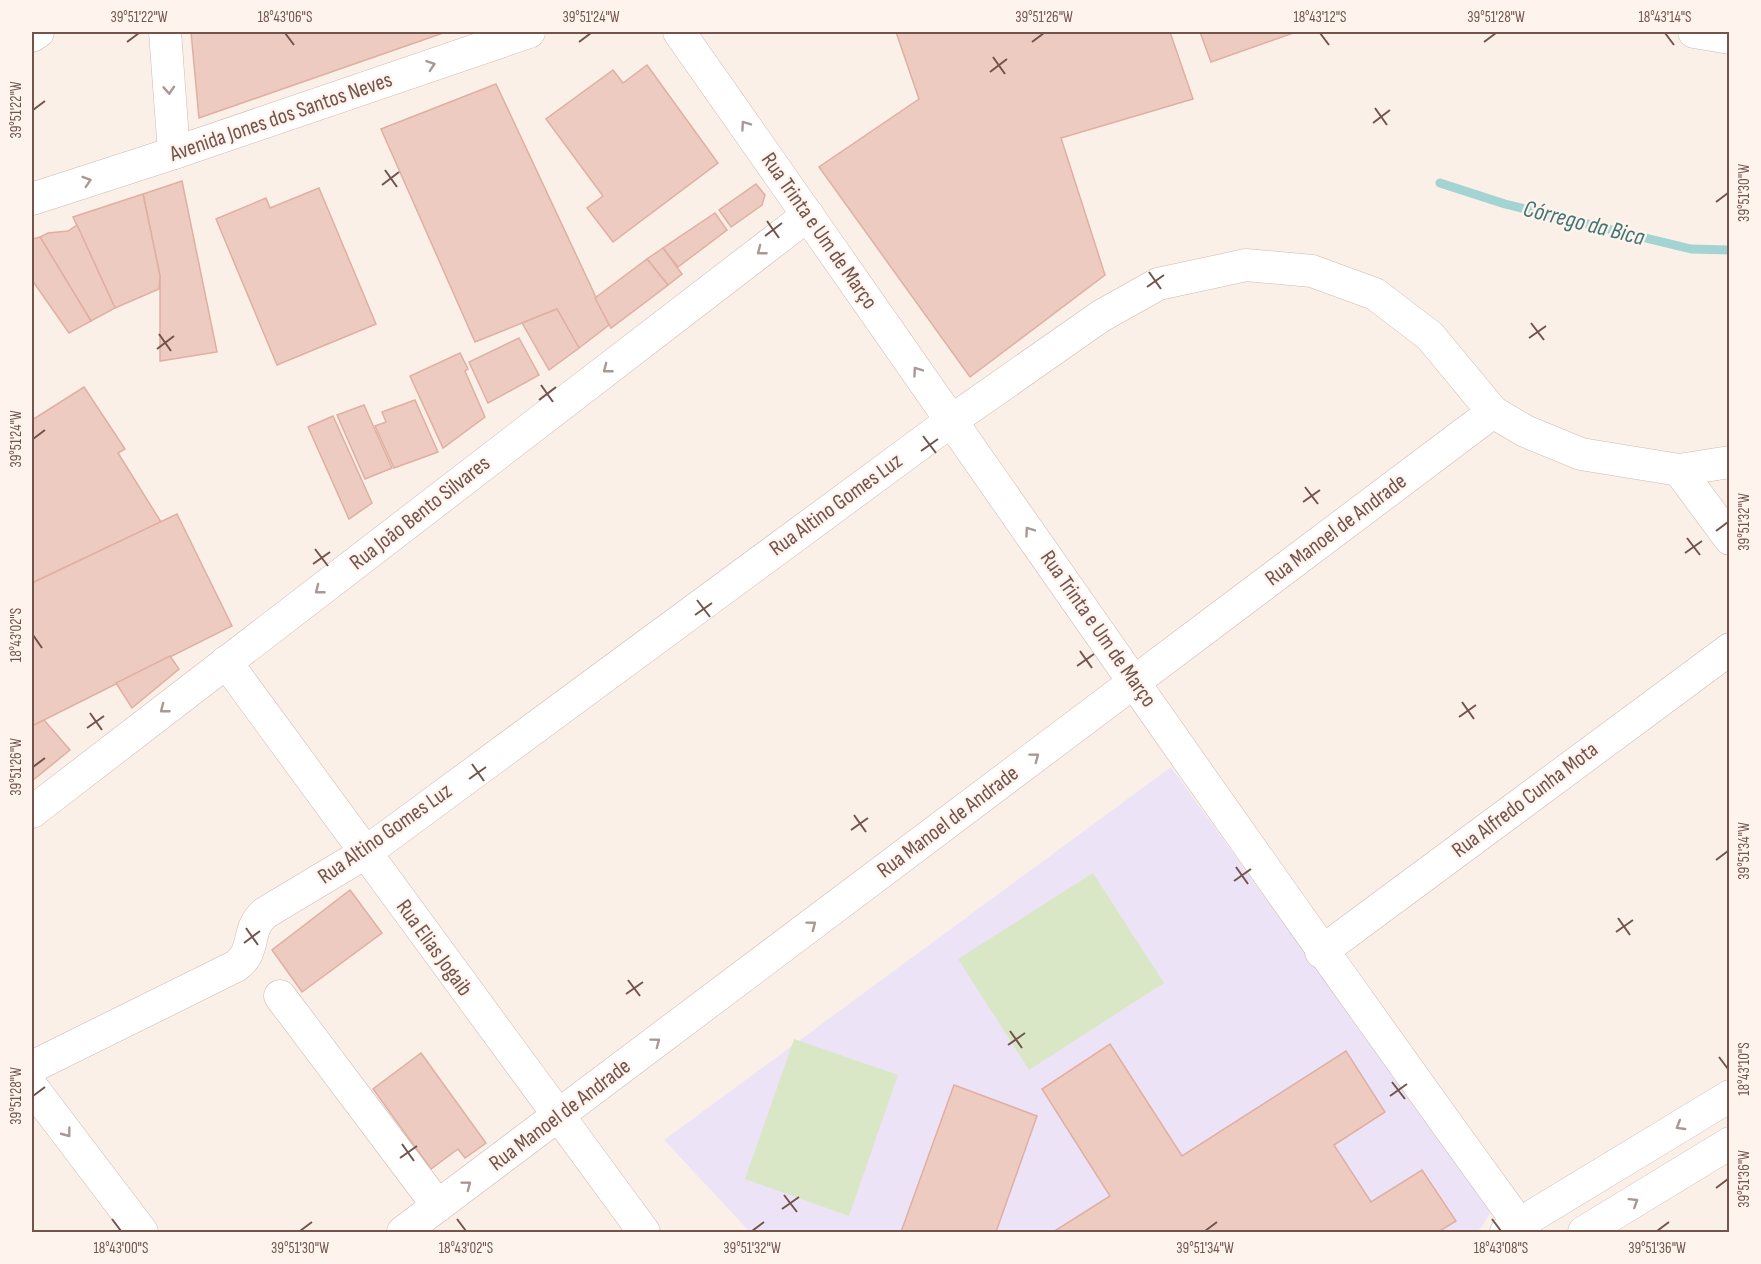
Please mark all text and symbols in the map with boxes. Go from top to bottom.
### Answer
text: 39°51'22"W [110,8,168,27]
text: 18°43'06"S [258,8,312,27]
text: 39°51'24"W [562,8,620,27]
text: 39°51'26"W [1015,8,1073,27]
text: 18°43'12"S [1294,8,1346,27]
text: 39°51'28"W [1467,8,1525,27]
text: 18°43'14"S [1639,8,1691,27]
one-way arrow [425,60,436,73]
street label: Avenida Jones dos Santos Neves [165,66,396,168]
text: 39°51'22"W [7,81,26,139]
one-way arrow [163,85,176,94]
one-way arrow [741,121,752,132]
street label: Rua Trinta e Um de Março [755,148,883,314]
text: 39°51'30"W [1735,164,1754,222]
one-way arrow [81,176,92,188]
water label: Córrego da Bica [1520,194,1648,252]
one-way arrow [757,243,768,254]
one-way arrow [602,362,613,373]
one-way arrow [913,367,924,378]
text: 39°51'24"W [7,410,26,468]
street label: Rua Altino Gomes Luz [764,448,908,562]
street label: Rua João Bento Silvares [345,450,496,576]
street label: Rua Manoel de Andrade [1260,468,1412,592]
text: 39°51'32"W [1735,493,1754,551]
one-way arrow [1025,526,1036,537]
street label: Rua Trinta e Um de Março [1034,546,1162,712]
one-way arrow [315,583,326,594]
text: 18°43'02"S [7,608,26,662]
one-way arrow [160,702,171,713]
street label: Rua Alfredo Cunha Mota [1447,736,1603,864]
text: 39°51'26"W [7,738,26,796]
one-way arrow [1028,753,1039,764]
street label: Rua Manoel de Andrade [872,760,1024,884]
street label: Rua Altino Gomes Luz [313,778,457,890]
text: 39°51'34"W [1735,822,1754,880]
street label: Rua Elias Jogaib [390,894,478,1002]
one-way arrow [805,921,816,932]
one-way arrow [649,1038,660,1049]
text: 18°43'10"S [1735,1042,1754,1096]
street label: Rua Manoel de Andrade [484,1053,636,1177]
text: 39°51'28"W [7,1067,26,1125]
one-way arrow [1676,1119,1686,1131]
one-way arrow [60,1127,71,1138]
text: 39°51'36"W [1735,1150,1754,1208]
one-way arrow [460,1181,471,1192]
one-way arrow [1628,1197,1638,1209]
text: 18°43'00"S [94,1239,148,1258]
text: 39°51'30"W [271,1239,329,1258]
text: 18°43'02"S [439,1239,493,1258]
text: 39°51'32"W [723,1239,781,1258]
text: 39°51'34"W [1176,1239,1234,1258]
text: 18°43'08"S [1474,1239,1528,1258]
text: 39°51'36"W [1628,1239,1686,1258]

